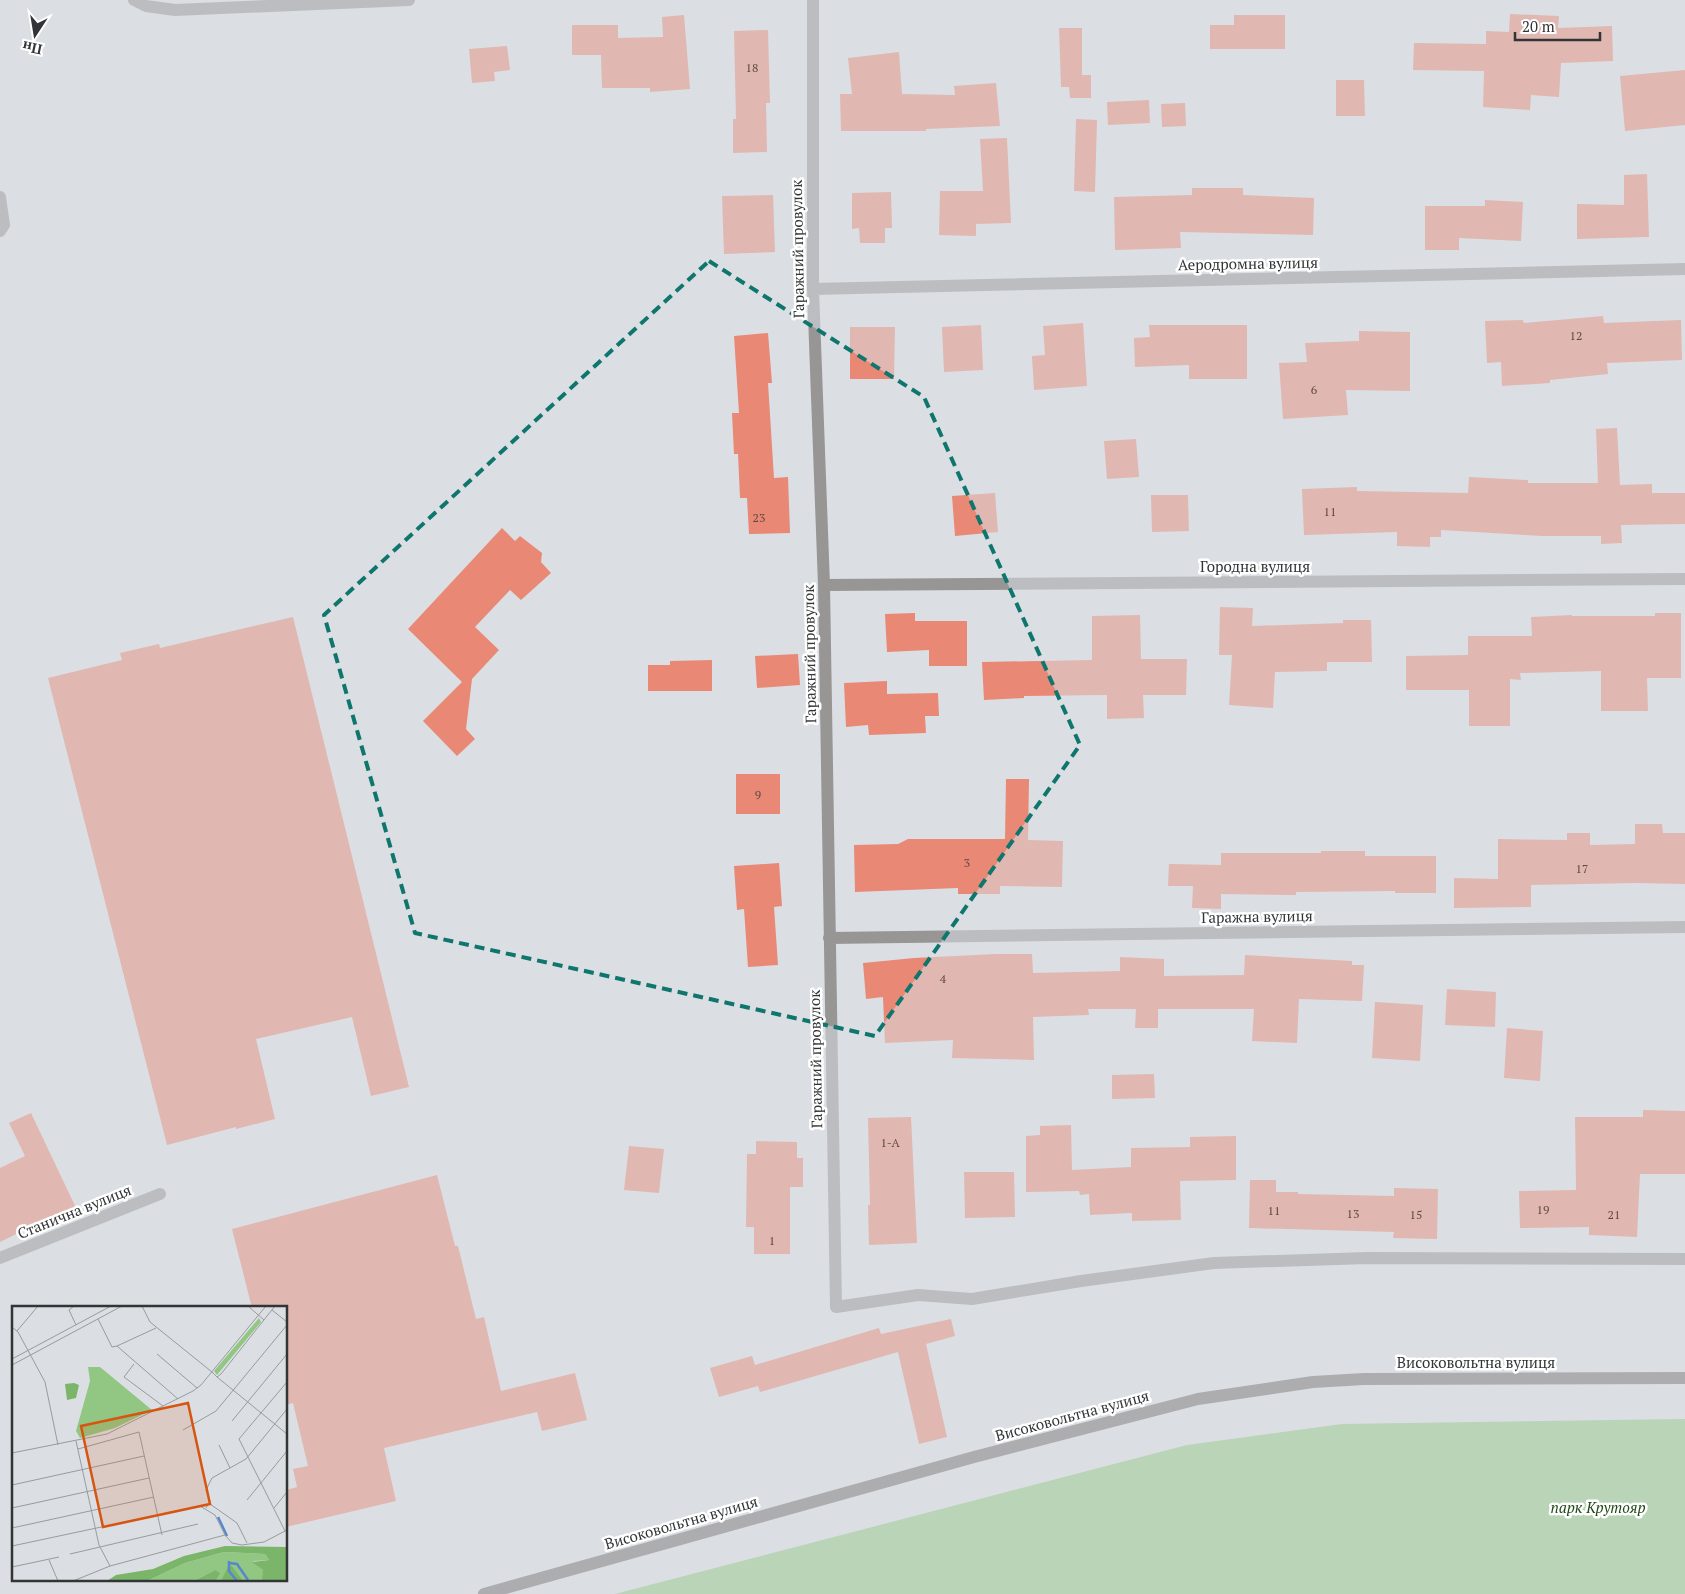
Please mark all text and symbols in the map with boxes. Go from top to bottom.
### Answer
north arrow [10,10,60,60]
scale bar [1515,10,1600,42]
text: 20 m [1522,16,1555,36]
text: Пн [20,37,44,60]
house number: 18 [746,60,758,75]
street label: Гаражний провулок [786,179,808,318]
street label: Аеродромна вулиця [1178,252,1318,274]
house number: 12 [1570,328,1582,343]
house number: 6 [1311,382,1318,397]
house number: 11 [1324,504,1336,519]
house number: 23 [753,510,765,525]
street label: Городна вулиця [1200,556,1310,576]
street label: Гаражний провулок [798,584,820,723]
house number: 9 [755,787,761,802]
house number: 3 [964,855,970,870]
house number: 17 [1576,861,1588,876]
street label: Гаражна вулиця [1201,905,1313,927]
house number: 4 [940,971,947,986]
street label: Гаражний провулок [804,989,826,1128]
house number: 1-А [880,1135,900,1150]
street label: Станична вулиця [14,1179,134,1243]
house number: 19 [1537,1202,1549,1217]
house number: 11 [1268,1203,1280,1218]
house number: 13 [1347,1206,1359,1221]
house number: 15 [1410,1207,1422,1222]
house number: 21 [1608,1207,1620,1222]
house number: 1 [769,1233,775,1248]
inset map [12,1306,288,1582]
street label: Високовольтна вулиця [1397,1352,1555,1372]
street label: Високовольтна вулиця [993,1385,1151,1445]
street label: Високовольтна вулиця [602,1491,760,1553]
park label: парк Крутояр [1550,1497,1646,1517]

